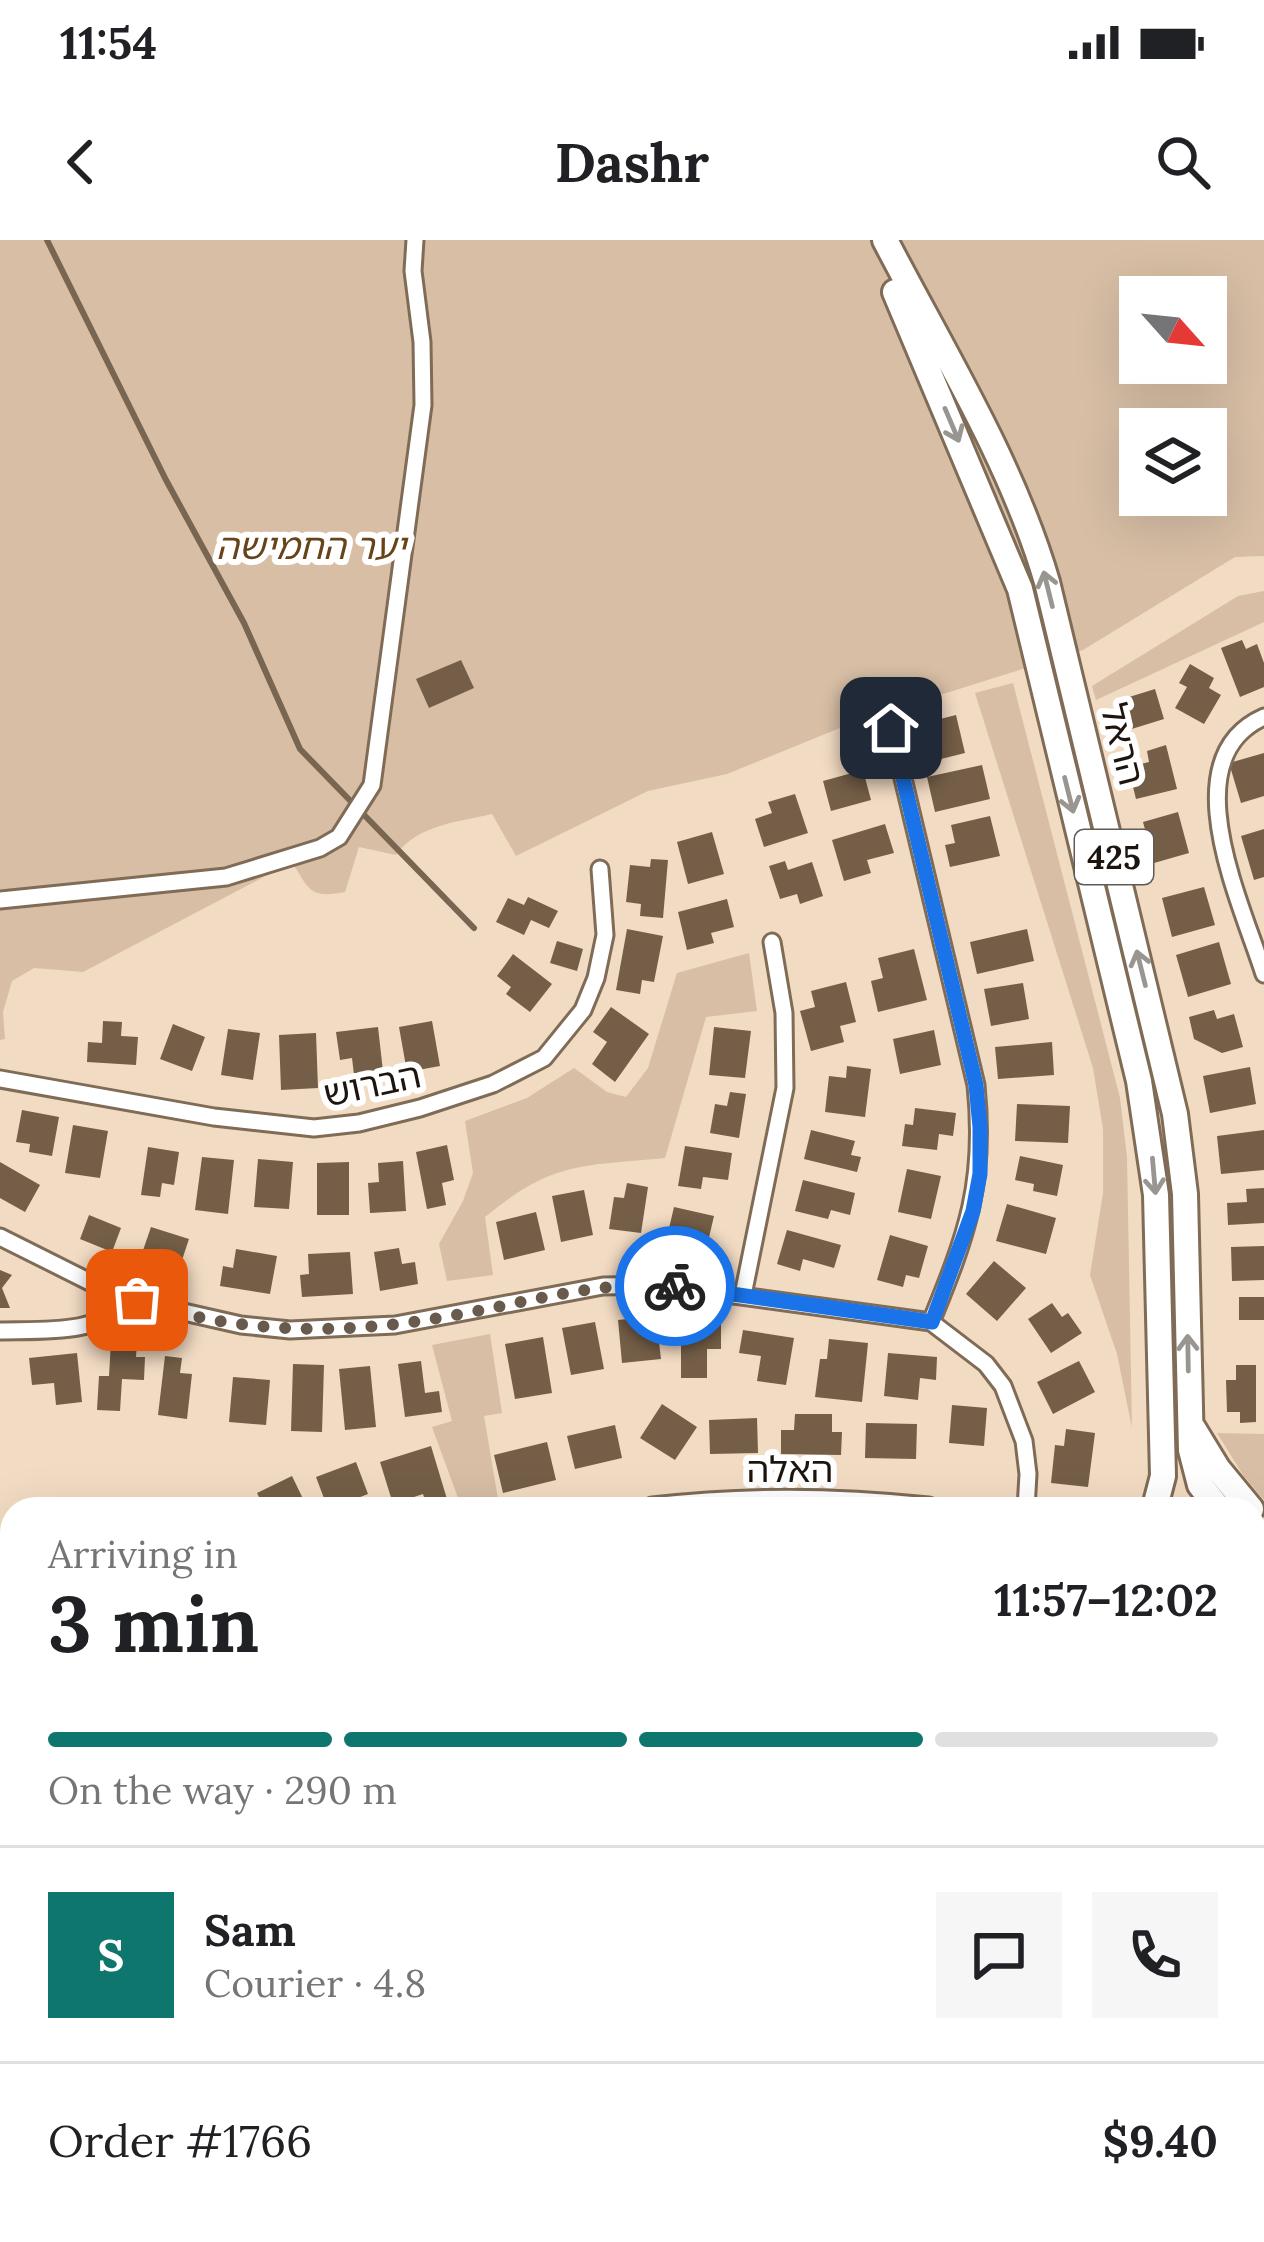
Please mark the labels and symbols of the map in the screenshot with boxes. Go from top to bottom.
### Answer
north arrow [1119,276,1227,384]
one-way arrow [943,406,965,442]
park label: יער החמישה [216,523,409,569]
one-way arrow [1036,570,1058,608]
pin [840,677,942,779]
street label: הראל [1091,698,1155,790]
one-way arrow [1059,776,1081,814]
road number: 425 [1075,830,1153,884]
one-way arrow [1129,949,1151,987]
street label: הברוש [319,1051,425,1117]
one-way arrow [1143,1155,1166,1194]
courier [615,1226,735,1346]
pin [86,1249,188,1351]
one-way arrow [1177,1334,1200,1373]
street label: האלה [747,1446,833,1492]

